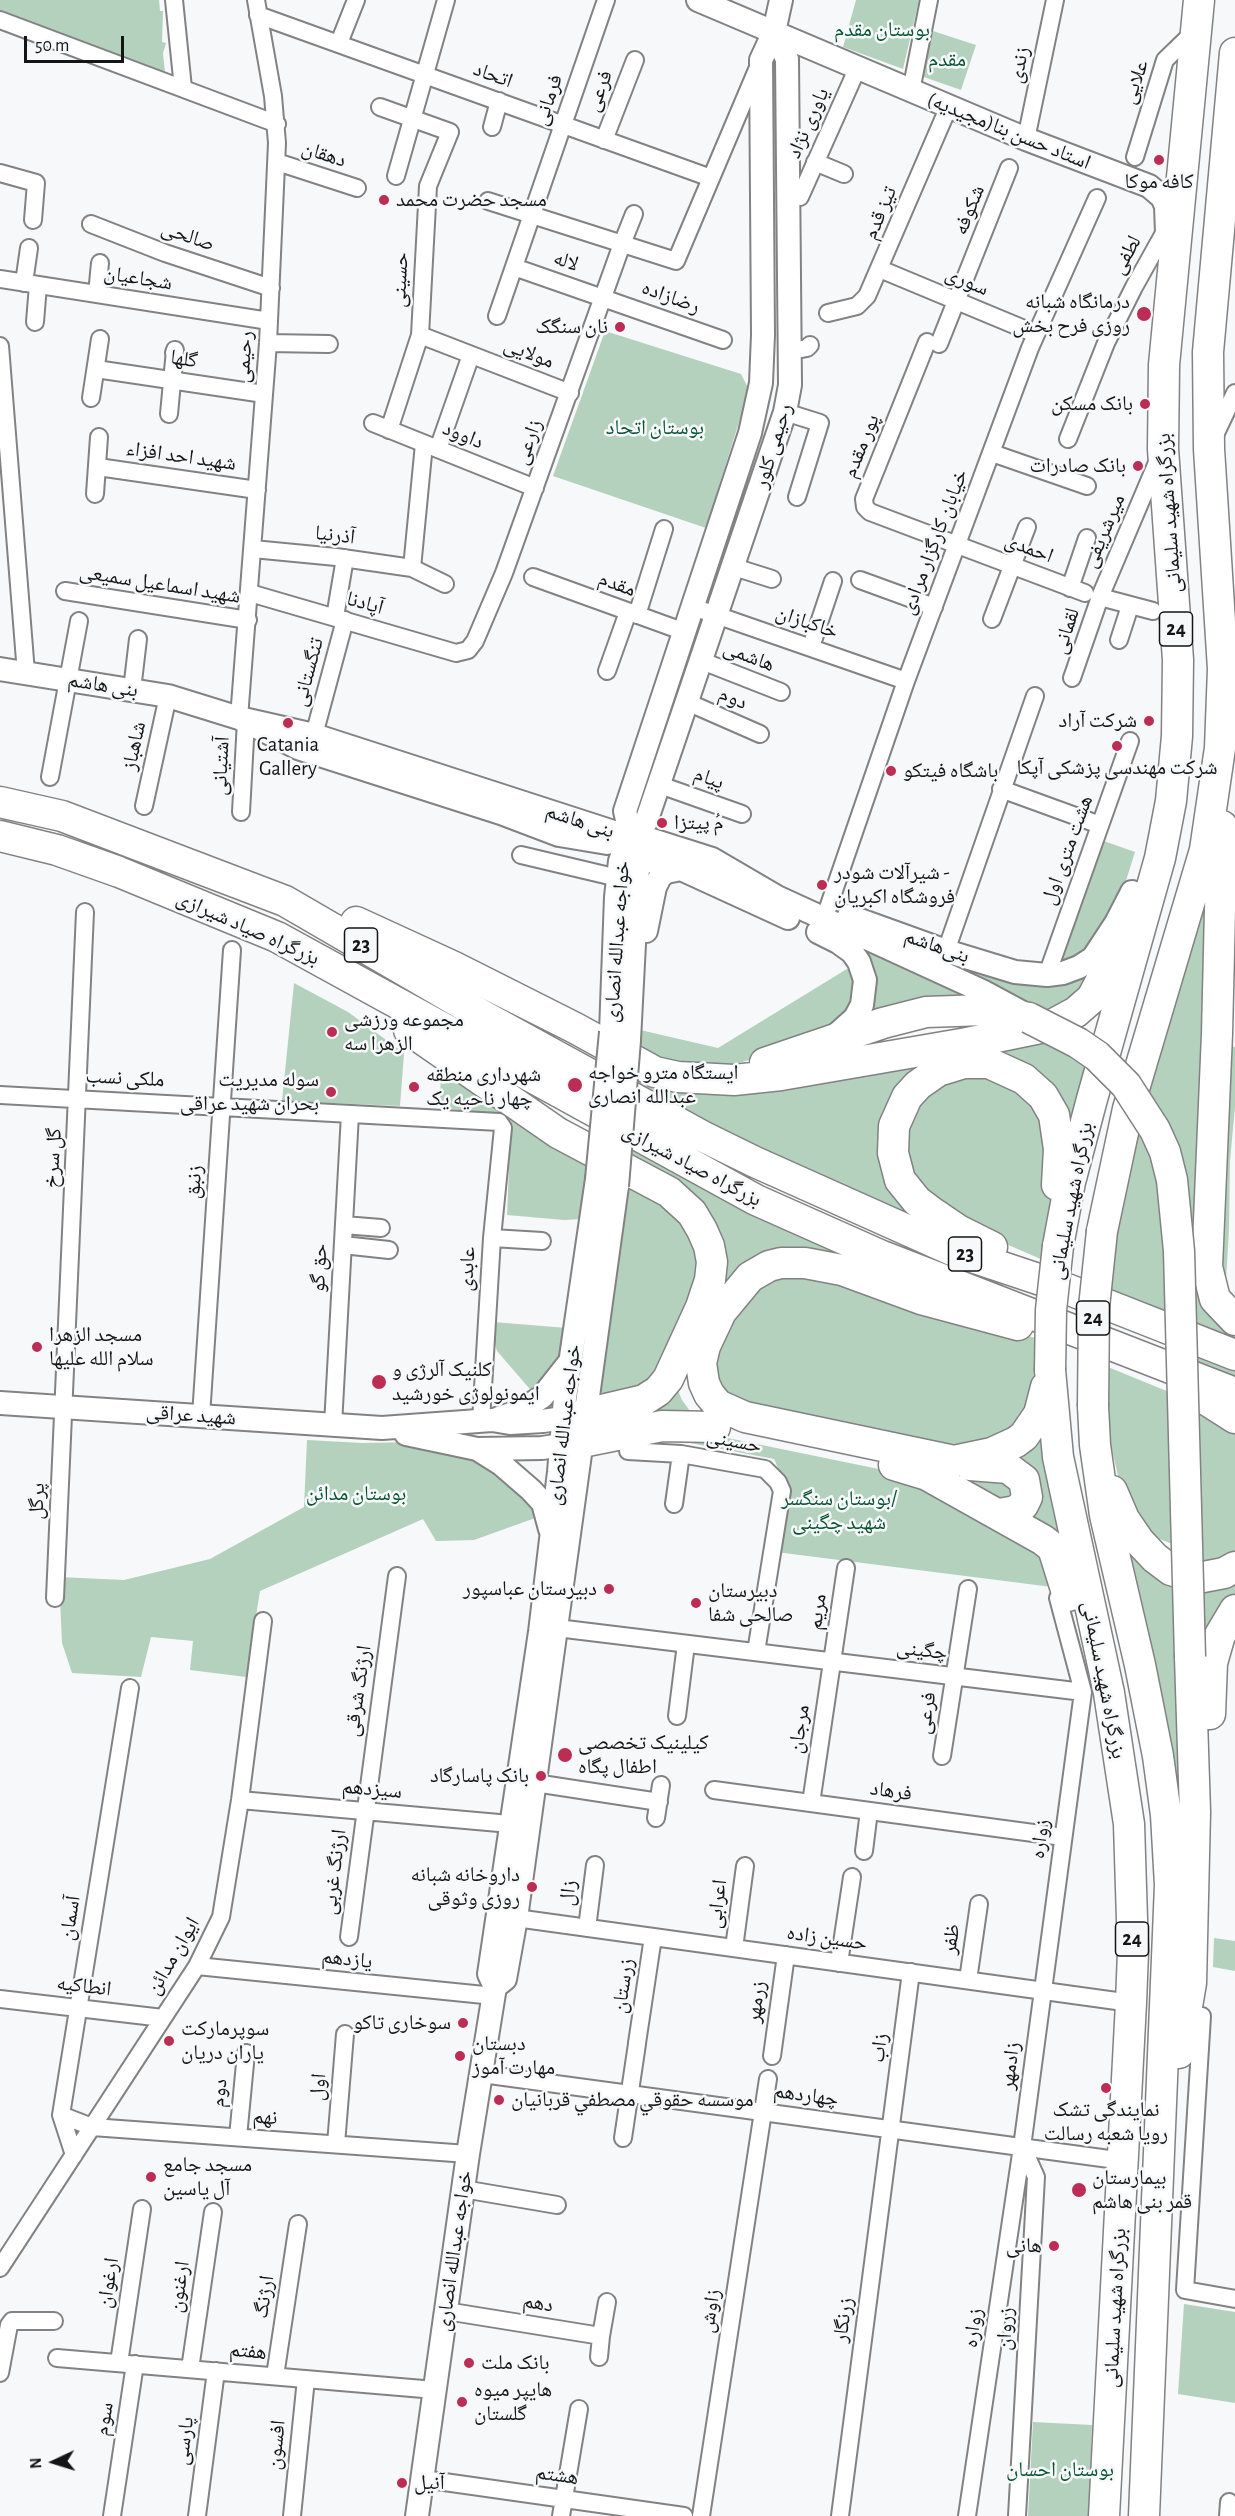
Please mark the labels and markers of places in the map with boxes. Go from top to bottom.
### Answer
marker: کافه موکا [1152,153,1166,167]
place label: کافه موکا [1124,169,1194,195]
place label: مسجد حضرت محمد [396,187,547,213]
marker: مسجد حضرت محمد [377,193,391,207]
place label: درمانگاه شبانه روزی فرح بخش [1012,289,1130,339]
marker: درمانگاه شبانه روزی فرح بخش [1135,305,1153,323]
place label: نان سنگک [535,314,608,340]
marker: نان سنگک [613,320,627,334]
place label: بانک مسکن [1051,391,1133,417]
marker: بانک مسکن [1138,397,1152,411]
place label: بانک صادرات [1030,453,1126,479]
marker: بانک صادرات [1131,459,1145,473]
place label: شرکت آراد [1059,708,1137,734]
marker: شرکت آراد [1142,714,1156,728]
marker: Catania Gallery [281,716,295,730]
place label: Catania Gallery [257,732,319,782]
marker: شرکت مهندسی پزشکی آپکا [1110,739,1124,753]
place label: شرکت مهندسی پزشکی آپکا [1016,755,1218,781]
place label: باشگاه فیتکو [903,758,998,784]
marker: باشگاه فیتکو [884,764,898,778]
place label: مُ پیتزا [674,810,724,836]
marker: مُ پیتزا [655,816,669,830]
place label: شیرآلات شودر - فروشگاه اکبریان [834,860,955,910]
marker: شیرآلات شودر - فروشگاه اکبریان [815,878,829,892]
place label: مجموعه ورزشی الزهرا سه [344,1007,464,1057]
marker: مجموعه ورزشی الزهرا سه [325,1025,339,1039]
place label: ایستگاه مترو خواجه عبدالله انصاری [588,1060,739,1110]
place label: شهرداری منطقه چهار ناحیه یک [426,1062,541,1112]
place label: سوله مدیریت بحران شهید عراقی [180,1067,319,1117]
marker: ایستگاه مترو خواجه عبدالله انصاری [566,1076,584,1094]
marker: شهرداری منطقه چهار ناحیه یک [407,1080,421,1094]
marker: سوله مدیریت بحران شهید عراقی [324,1085,338,1099]
place label: مسجد الزهرا سلام الله علیها [49,1322,154,1372]
marker: مسجد الزهرا سلام الله علیها [30,1340,44,1354]
place label: کلنیک آلرژی و ایمونولوژی خورشید [392,1357,540,1407]
marker: کلنیک آلرژی و ایمونولوژی خورشید [370,1373,388,1391]
place label: دبیرستان عباسپور [463,1576,597,1602]
place label: دبیرستان صالحی شفا [708,1578,793,1628]
marker: دبیرستان عباسپور [602,1582,616,1596]
marker: دبیرستان صالحی شفا [689,1596,703,1610]
place label: کیلینیک تخصصی اطفال پگاه [578,1730,709,1780]
marker: کیلینیک تخصصی اطفال پگاه [556,1746,574,1764]
place label: بانک پاسارگاد [430,1763,529,1789]
marker: بانک پاسارگاد [534,1769,548,1783]
place label: داروخانه شبانه روزی وثوقی [410,1862,520,1912]
marker: داروخانه شبانه روزی وثوقی [525,1880,539,1894]
place label: سوخاری تاکو [353,2010,451,2036]
place label: سوپرمارکت یاران دریان [181,2016,269,2066]
marker: سوخاری تاکو [456,2016,470,2030]
place label: دبستان مهارت آموز [472,2031,555,2081]
marker: سوپرمارکت یاران دریان [162,2034,176,2048]
marker: دبستان مهارت آموز [453,2049,467,2063]
marker: نمایندگی تشک رویا شعبه رسالت [1099,2081,1113,2095]
place label: موسسه حقوقي مصطفي قربانيان [511,2087,754,2113]
marker: موسسه حقوقي مصطفي قربانيان [492,2093,506,2107]
place label: نمایندگی تشک رویا شعبه رسالت [1044,2097,1168,2147]
place label: مسجد جامع آل یاسین [163,2152,252,2202]
place label: بیمارستان قمر بنی هاشم [1092,2165,1192,2215]
marker: مسجد جامع آل یاسین [144,2170,158,2184]
marker: بیمارستان قمر بنی هاشم [1070,2181,1088,2199]
place label: هانی [1006,2233,1042,2259]
marker: هانی [1047,2239,1061,2253]
place label: بانک ملت [481,2350,550,2376]
marker: بانک ملت [462,2356,476,2370]
place label: هایپر میوه گلستان [474,2377,552,2427]
marker: هایپر میوه گلستان [455,2395,469,2409]
place label: آنیل [414,2470,445,2496]
marker: آنیل [395,2476,409,2490]

